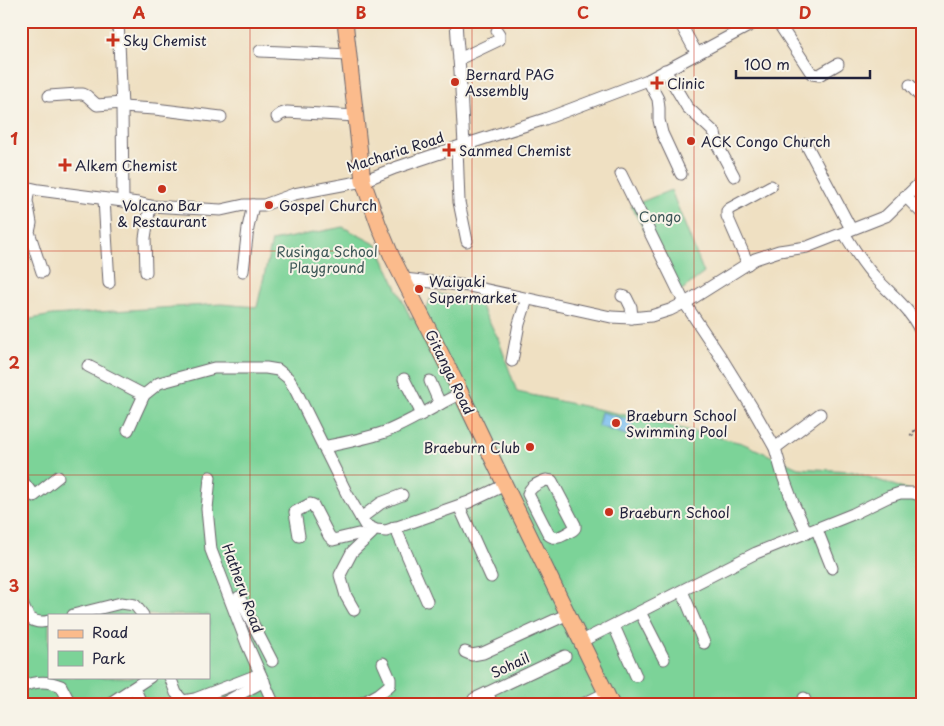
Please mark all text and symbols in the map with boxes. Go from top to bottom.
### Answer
text: A [133,0,146,24]
text: B [356,0,367,24]
text: C [577,0,589,24]
text: D [799,0,811,24]
place label: Sky Chemist [123,30,207,51]
marker: Sky Chemist [107,34,119,46]
scale bar [736,48,870,80]
text: 100 m [744,52,790,75]
place label: Bernard PAG Assembly [465,64,555,101]
place label: Clinic [667,73,705,94]
marker: Bernard PAG Assembly [449,76,461,88]
marker: Clinic [651,77,663,89]
text: 1 [10,126,18,150]
street label: Macharia Road [344,126,446,178]
place label: ACK Congo Church [701,131,831,152]
marker: ACK Congo Church [685,135,697,147]
place label: Sanmed Chemist [459,140,572,161]
marker: Sanmed Chemist [443,144,455,156]
place label: Alkem Chemist [75,155,178,176]
marker: Alkem Chemist [59,159,71,171]
marker: Volcano Bar & Restaurant [156,183,168,195]
place label: Volcano Bar & Restaurant [117,195,207,232]
place label: Gospel Church [279,195,377,216]
marker: Gospel Church [263,199,275,211]
park label: Congo [639,206,681,227]
park label: Rusinga School Playground [276,241,378,278]
place label: Waiyaki Supermarket [429,271,517,308]
marker: Waiyaki Supermarket [413,283,425,295]
street label: Gitanga Road [420,326,480,418]
text: 2 [8,350,20,374]
place label: Braeburn School Swimming Pool [626,405,737,442]
marker: Braeburn School Swimming Pool [610,417,622,429]
place label: Braeburn Club [423,437,520,458]
marker: Braeburn Club [524,441,536,453]
place label: Braeburn School [619,502,730,523]
marker: Braeburn School [603,506,615,518]
street label: Hatheru Road [217,540,269,636]
text: 3 [9,573,19,597]
legend [48,614,210,678]
text: Road [92,620,128,643]
text: Park [92,646,126,669]
street label: Sohail [487,647,533,683]

